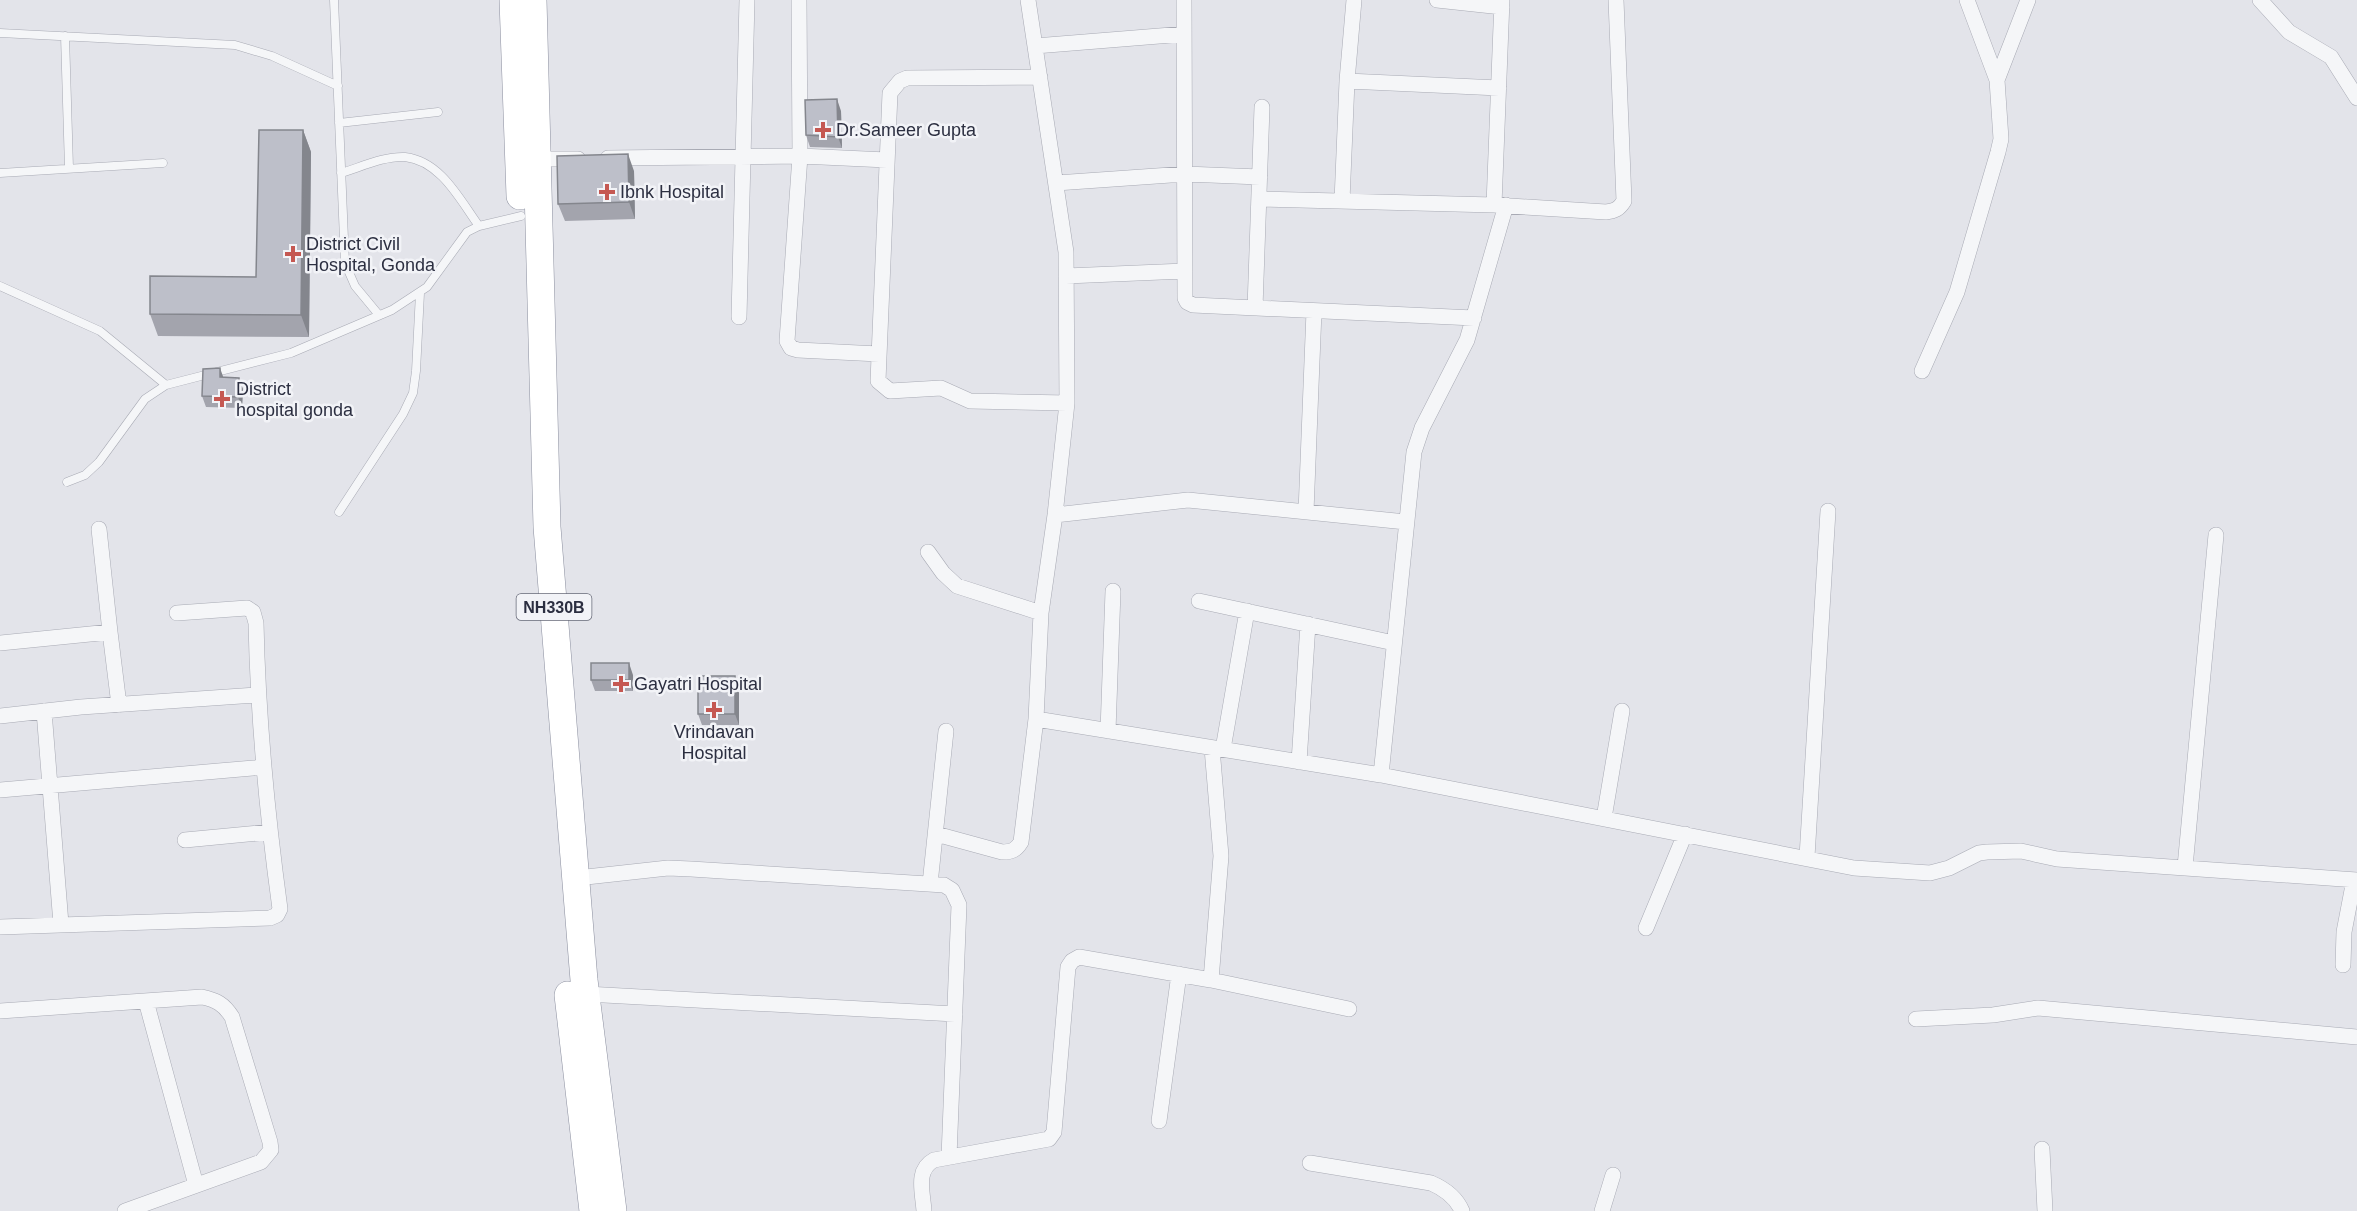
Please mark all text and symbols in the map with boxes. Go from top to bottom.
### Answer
place label: Dr.Sameer Gupta [836,120,977,140]
marker: Dr.Sameer Gupta [814,121,832,139]
place label: Ibnk Hospital [620,182,724,202]
marker: Ibnk Hospital [598,183,616,201]
place label: District Civil Hospital, Gonda [306,234,436,275]
marker: District Civil Hospital, Gonda [284,245,302,263]
place label: District hospital gonda [236,379,354,420]
marker: District hospital gonda [213,390,231,408]
road number: NH330B [516,594,592,620]
place label: Gayatri Hospital [634,674,762,694]
marker: Gayatri Hospital [612,675,630,693]
marker: Vrindavan Hospital [705,701,723,719]
place label: Vrindavan Hospital [674,722,754,763]

